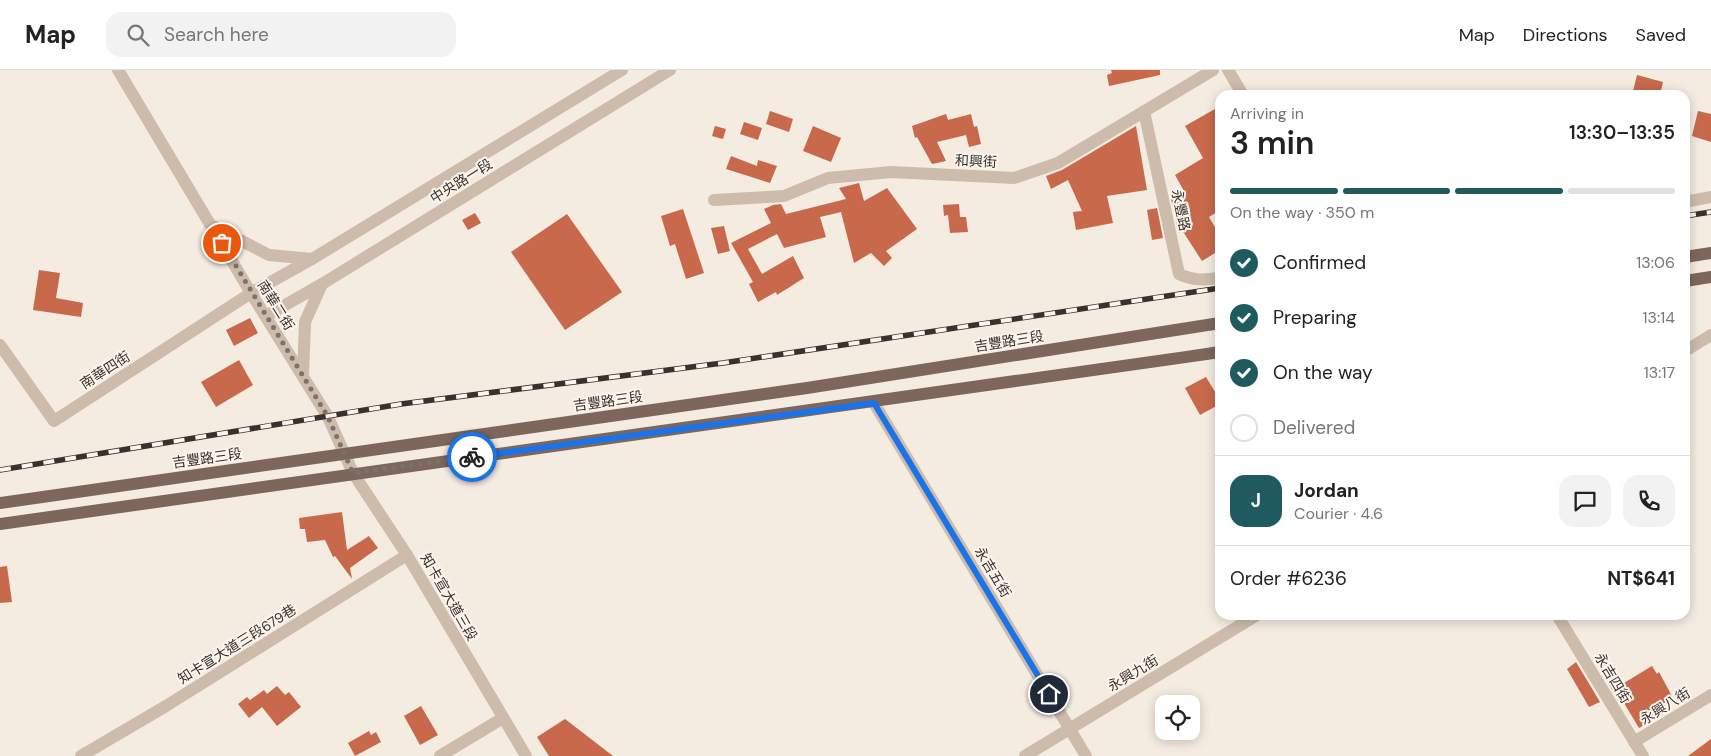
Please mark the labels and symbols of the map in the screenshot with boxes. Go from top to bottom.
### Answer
street label: 和興街 [955,151,997,171]
street label: 中央路一段 [427,155,495,207]
street label: 永豐路 [1168,188,1194,232]
pin [201,222,243,264]
street label: 南華二街 [254,276,298,334]
street label: 吉豐路三段 [973,327,1045,355]
street label: 南華四街 [77,347,133,393]
street label: 吉豐路三段 [572,387,644,415]
courier [447,432,497,482]
street label: 吉豐路三段 [171,444,243,472]
street label: 永吉五街 [971,543,1015,601]
street label: 知卡宣大道三段 [417,550,481,644]
street label: 知卡宣大道三段679巷 [174,600,300,688]
street label: 永吉四街 [1591,649,1635,707]
street label: 永興九街 [1104,651,1162,695]
pin [1028,673,1070,715]
street label: 永興八街 [1636,684,1694,728]

